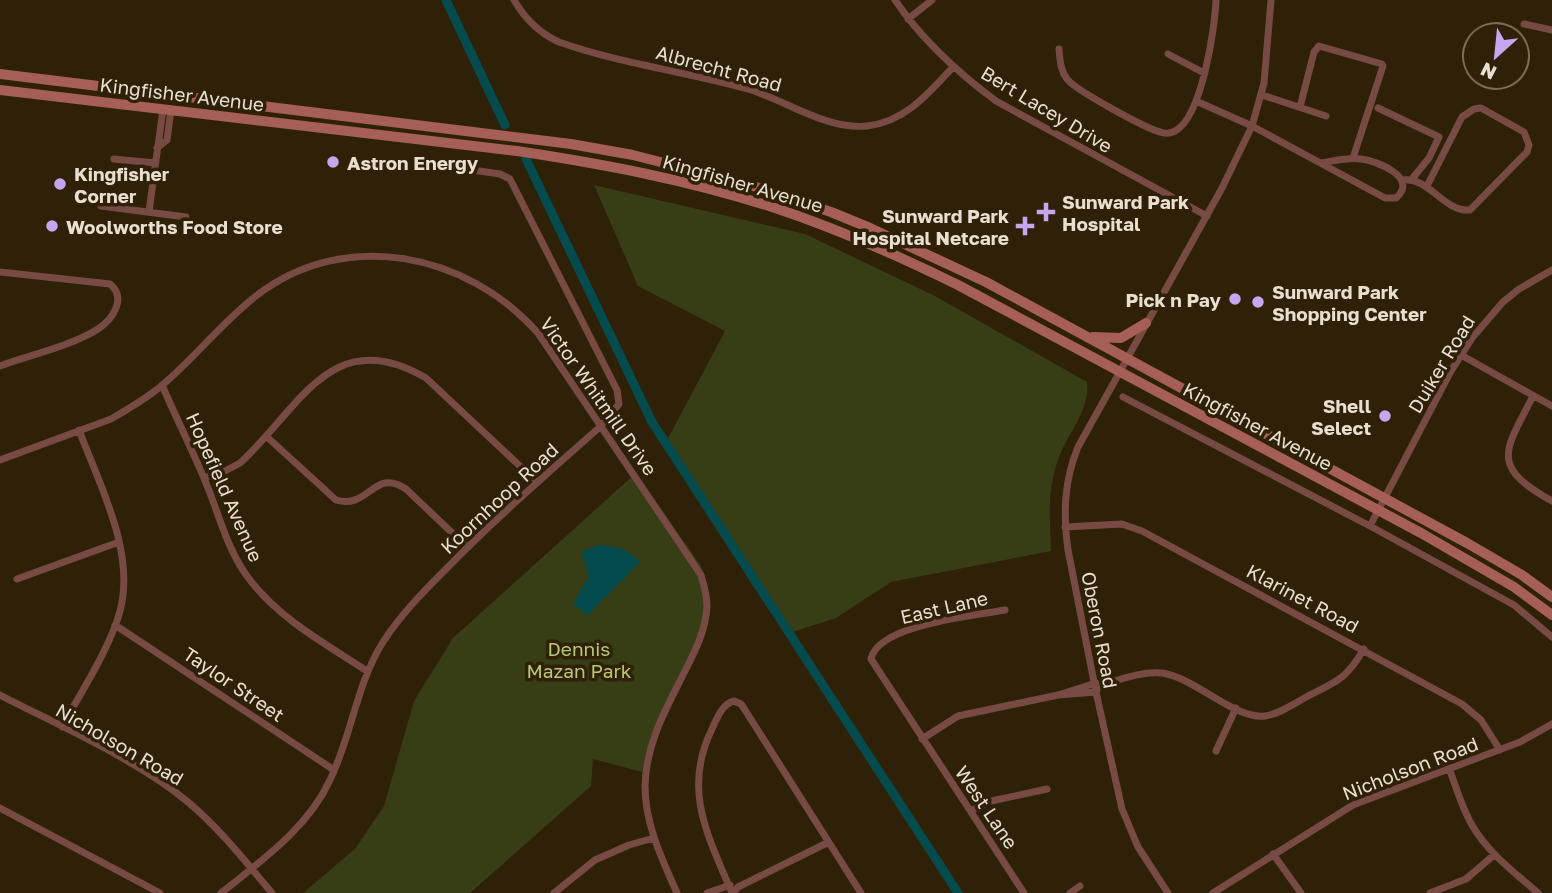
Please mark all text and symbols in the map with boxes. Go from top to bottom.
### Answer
north arrow [1461,21,1531,91]
street label: Albrecht Road [654,40,784,96]
text: N [1476,58,1500,85]
street label: Bert Lacey Drive [977,61,1117,157]
street label: Kingfisher Avenue [98,72,266,116]
street label: Kingfisher Avenue [660,149,826,217]
place label: Astron Energy [347,151,479,174]
marker: Astron Energy [325,154,341,170]
place label: Kingfisher Corner [74,162,170,207]
marker: Kingfisher Corner [52,176,68,192]
place label: Sunward Park Hospital [1062,190,1189,235]
marker: Sunward Park Hospital [1036,202,1056,222]
place label: Sunward Park Hospital Netcare [852,204,1009,249]
place label: Woolworths Food Store [66,215,283,238]
marker: Sunward Park Hospital Netcare [1015,216,1035,236]
marker: Woolworths Food Store [44,218,60,234]
place label: Sunward Park Shopping Center [1272,280,1427,325]
place label: Pick n Pay [1126,288,1222,311]
marker: Pick n Pay [1227,291,1243,307]
marker: Sunward Park Shopping Center [1250,294,1266,310]
street label: Duiker Road [1403,311,1479,417]
street label: Victor Whitmill Drive [536,312,662,480]
street label: Kingfisher Avenue [1179,377,1337,475]
place label: Shell Select [1311,394,1371,439]
marker: Shell Select [1377,408,1393,424]
street label: Hopefield Avenue [182,409,268,565]
street label: Koornhoop Road [436,438,562,558]
street label: Klarinet Road [1243,559,1363,637]
street label: Oberon Road [1077,570,1123,690]
street label: East Lane [898,586,990,628]
park label: Dennis Mazan Park [526,637,632,682]
street label: Taylor Street [179,642,289,726]
street label: Nicholson Road [52,698,188,790]
street label: Nicholson Road [1339,732,1481,804]
street label: West Lane [951,761,1023,853]

